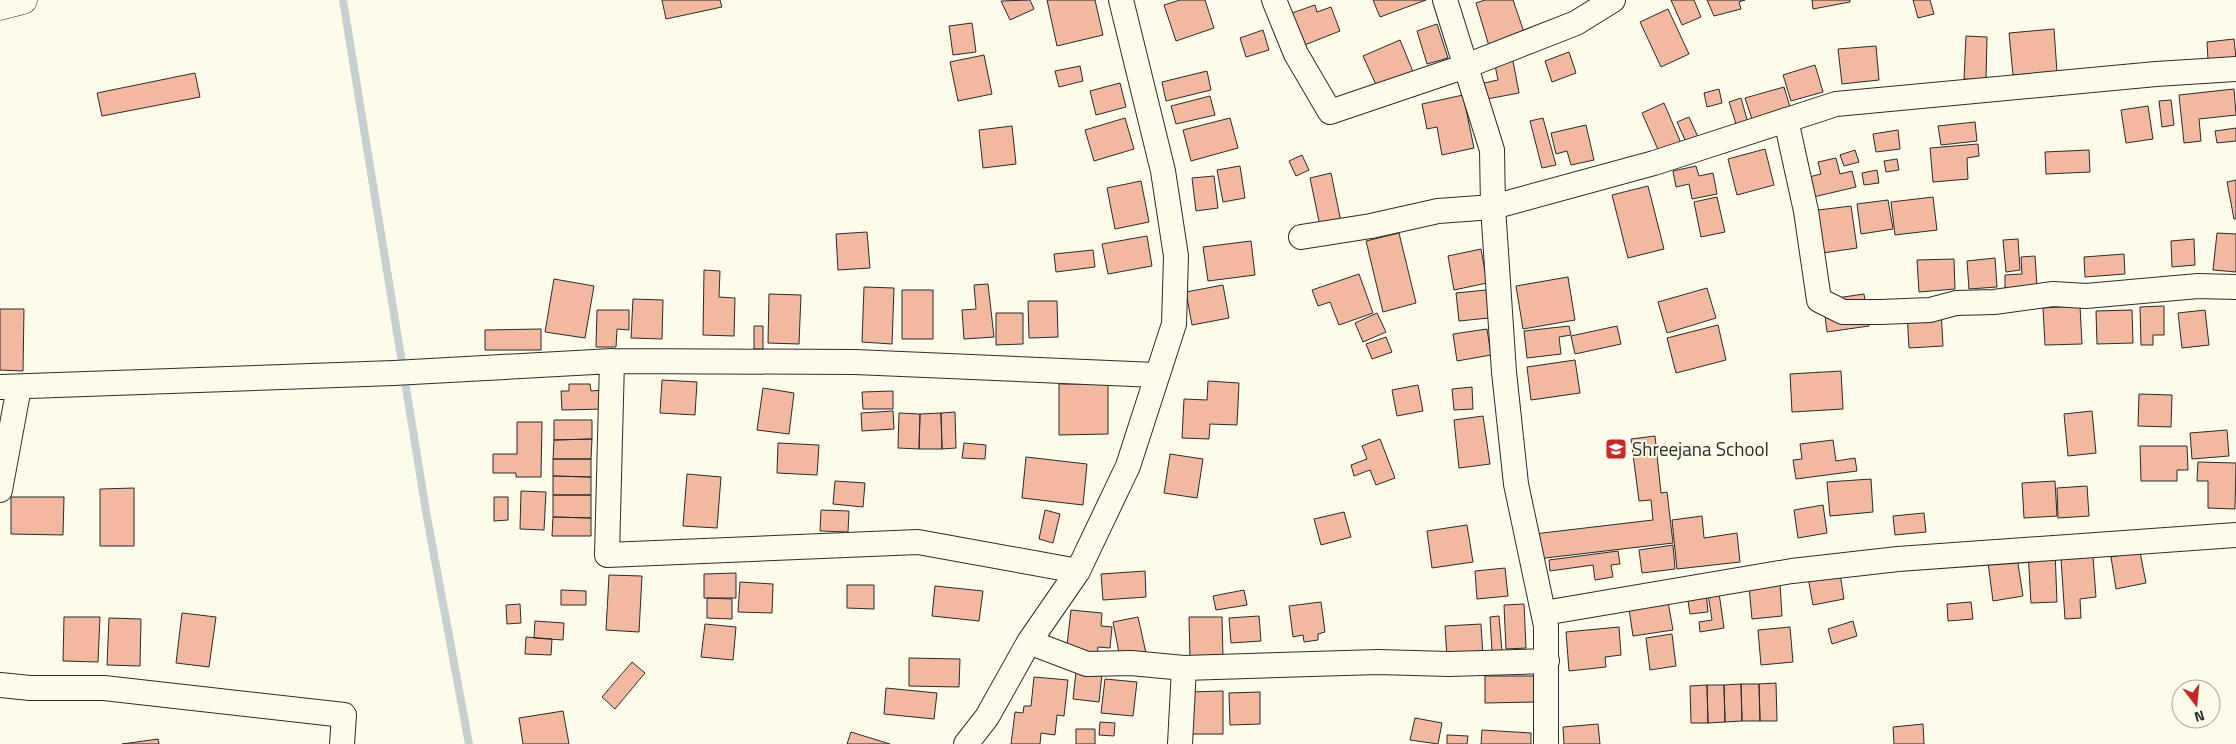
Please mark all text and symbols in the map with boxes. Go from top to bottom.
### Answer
place label: Shreejana School [1632,434,1769,463]
school or university icon: Shreejana School [1604,437,1628,461]
north arrow [2171,679,2221,729]
text: N [2192,706,2207,728]

